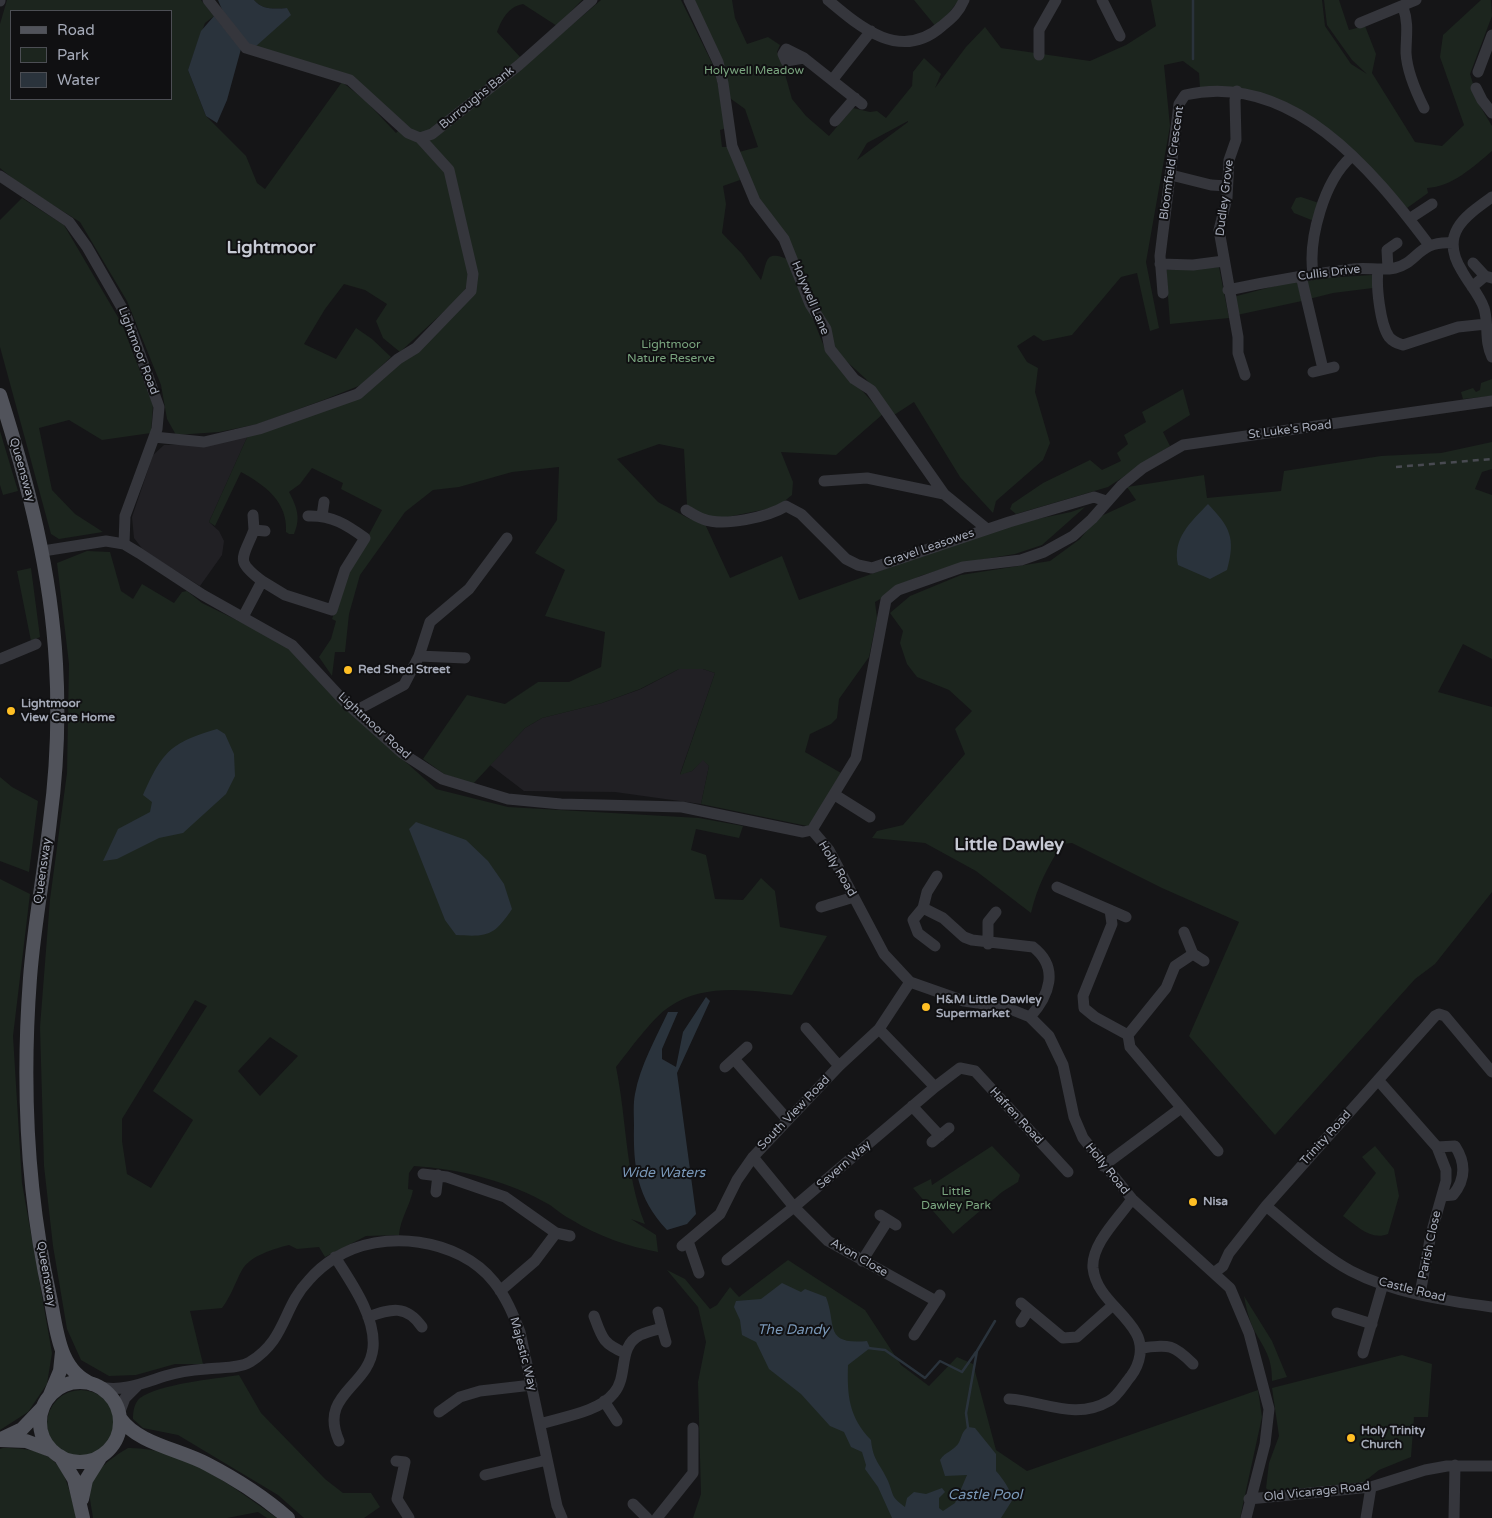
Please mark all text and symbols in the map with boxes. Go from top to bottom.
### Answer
legend [10,10,172,100]
text: Road [57,21,95,39]
text: Park [57,46,89,64]
street label: Burroughs Bank [437,64,517,132]
park label: Holywell Meadow [704,64,804,78]
text: Water [57,71,100,89]
street label: Bloomfield Crescent [1157,105,1187,221]
street label: Dudley Grove [1213,159,1237,237]
district label: Lightmoor [226,237,316,259]
street label: Holywell Lane [788,259,832,337]
street label: Cullis Drive [1297,262,1361,284]
street label: Lightmoor Road [115,305,161,397]
park label: Lightmoor Nature Reserve [627,338,715,366]
street label: St Luke's Road [1247,418,1333,442]
street label: Queensway [6,436,38,504]
street label: Gravel Leasowes [882,526,976,570]
place label: Red Shed Street [358,663,450,677]
marker: Red Shed Street [342,664,354,676]
street label: Lightmoor Road [335,690,413,762]
place label: Lightmoor View Care Home [21,697,115,725]
marker: Lightmoor View Care Home [5,705,17,717]
district label: Little Dawley [954,834,1064,856]
street label: Queensway [31,837,55,905]
street label: Holly Road [815,839,859,899]
place label: H&M Little Dawley Supermarket [936,993,1042,1021]
marker: H&M Little Dawley Supermarket [920,1001,932,1013]
street label: South View Road [755,1073,833,1153]
street label: Hafren Road [986,1085,1046,1147]
street label: Trinity Road [1298,1108,1354,1168]
street label: Severn Way [814,1138,874,1192]
street label: Holly Road [1082,1140,1132,1198]
water label: Wide Waters [621,1165,705,1181]
park label: Little Dawley Park [921,1185,991,1213]
place label: Nisa [1203,1195,1228,1209]
marker: Nisa [1187,1196,1199,1208]
street label: Parish Close [1416,1210,1444,1280]
street label: Avon Close [828,1236,890,1280]
street label: Queensway [33,1240,59,1308]
street label: Castle Road [1377,1275,1447,1305]
street label: Majestic Way [506,1316,540,1392]
water label: The Dandy [757,1322,829,1338]
place label: Holy Trinity Church [1361,1424,1425,1452]
marker: Holy Trinity Church [1345,1432,1357,1444]
street label: Old Vicarage Road [1263,1479,1371,1505]
water label: Castle Pool [948,1487,1022,1503]

